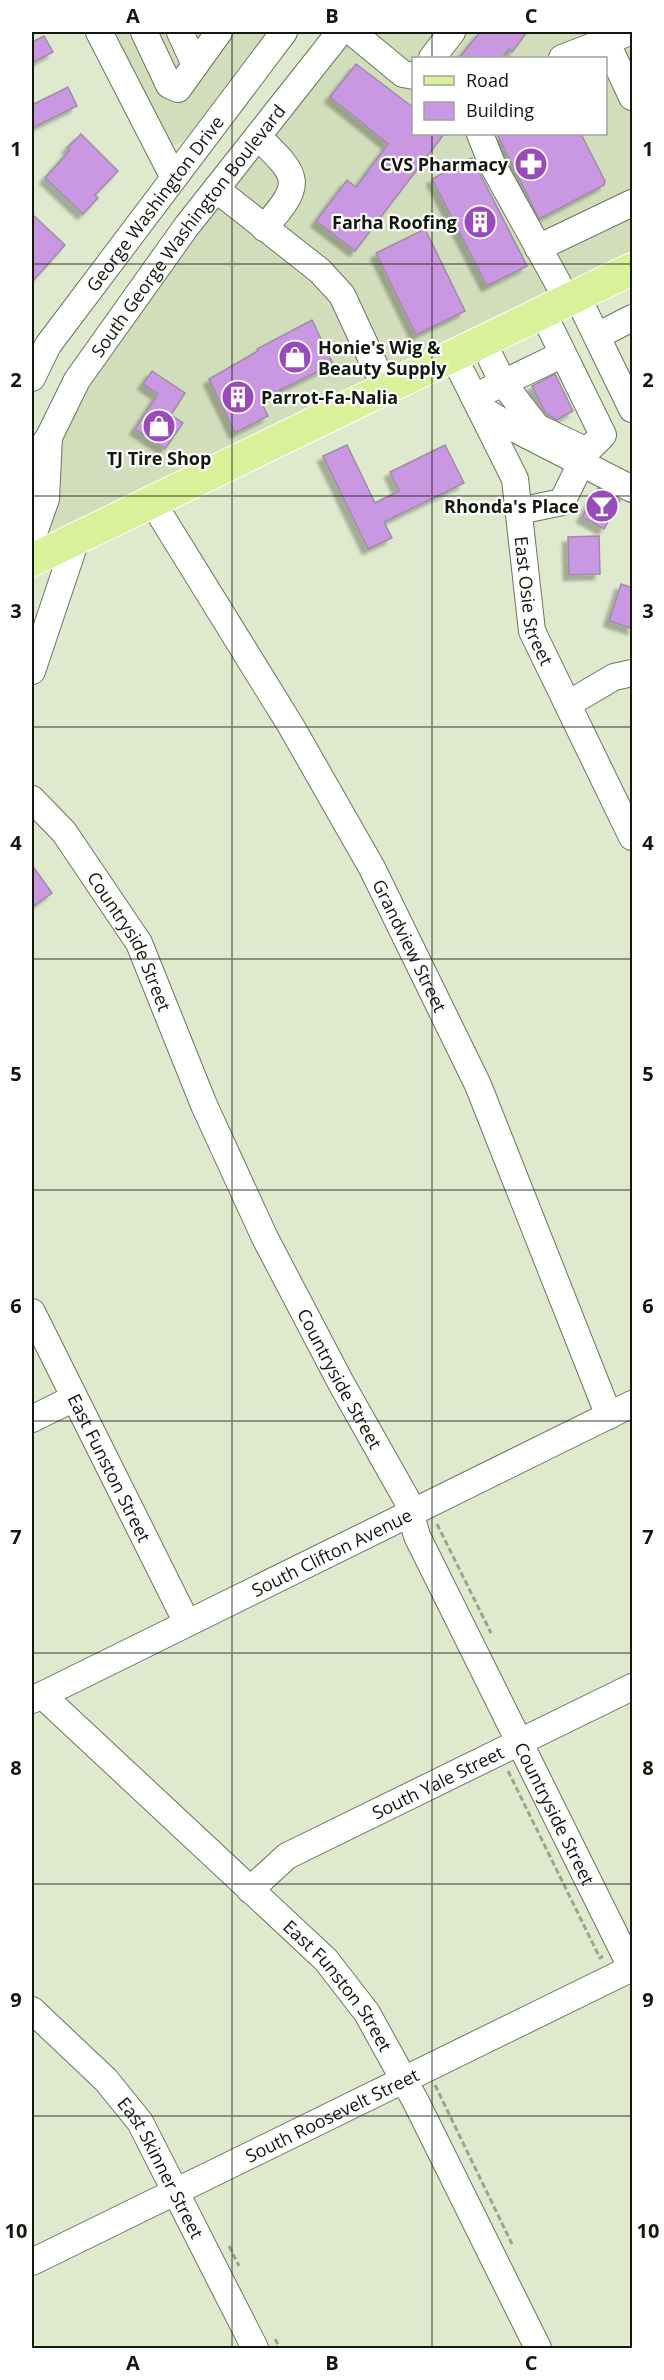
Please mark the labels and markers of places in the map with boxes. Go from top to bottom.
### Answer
pharmacy icon: CVS Pharmacy [513,146,549,182]
place label: CVS Pharmacy [380,152,509,176]
building icon: Farha Roofing [462,204,498,240]
place label: Farha Roofing [332,210,457,234]
place label: Honie's Wig & Beauty Supply [318,335,447,380]
shop icon: Honie's Wig & Beauty Supply [277,339,313,375]
building icon: Parrot-Fa-Nalia [220,379,256,415]
place label: Parrot-Fa-Nalia [261,385,398,409]
shop icon: TJ Tire Shop [141,408,177,444]
place label: TJ Tire Shop [107,446,211,470]
bar icon: Rhonda's Place [584,488,620,524]
place label: Rhonda's Place [444,494,579,518]

